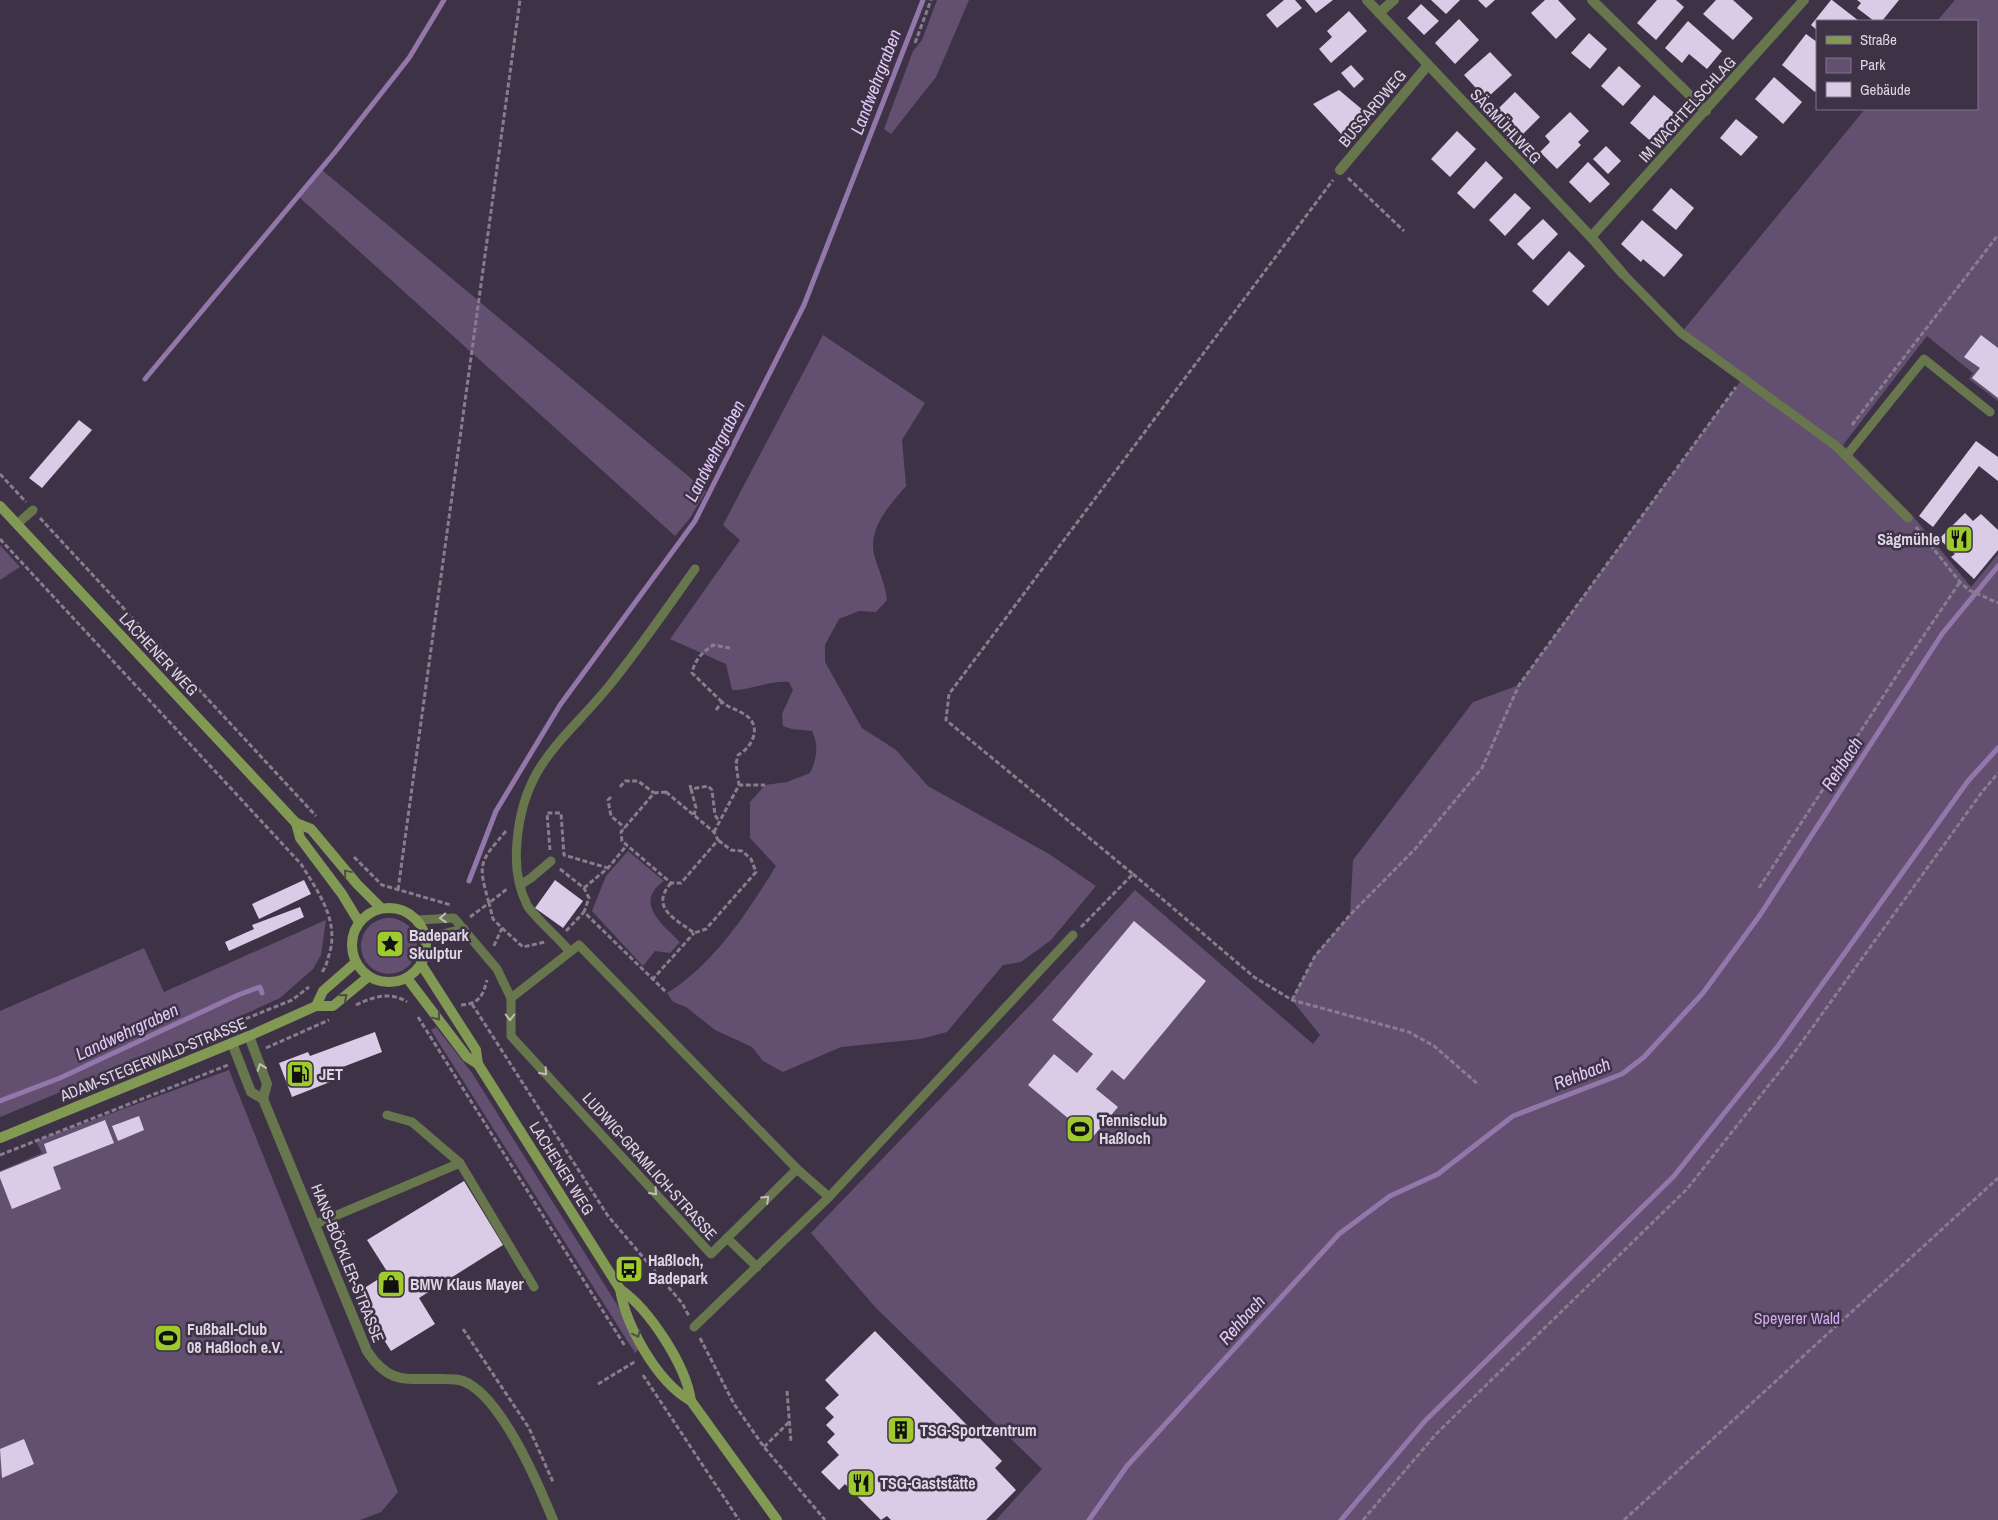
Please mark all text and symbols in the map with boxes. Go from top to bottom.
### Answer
legend [1816,20,1978,110]
water label: Landwehrgraben [844,26,907,138]
text: Straße [1860,29,1897,50]
street label: IM WACHTELSCHLAG [1633,51,1741,167]
text: Park [1860,54,1886,75]
street label: BUSSARDWEG [1333,65,1411,151]
text: Gebäude [1860,79,1911,100]
street label: SÄGMÜHLWEG [1465,84,1547,168]
water label: Landwehrgraben [678,396,751,506]
restaurant icon: Sägmühle [1944,524,1974,554]
place label: Sägmühle [1877,528,1940,550]
street label: LACHENER WEG [115,608,203,700]
water label: Rehbach [1815,732,1868,795]
one-way arrow [344,869,353,878]
one-way arrow [439,913,447,924]
place label: Badepark Skulptur [409,924,469,964]
place icon: Badepark Skulptur [375,929,405,959]
one-way arrow [338,994,347,1002]
water label: Landwehrgraben [71,997,182,1066]
one-way arrow [431,1011,440,1021]
street label: ADAM-STEGERWALD-STRASSE [56,1012,249,1107]
one-way arrow [505,1014,515,1021]
water label: Rehbach [1550,1051,1614,1096]
fuel station icon: JET [285,1059,315,1089]
place label: JET [319,1063,343,1085]
one-way arrow [257,1064,267,1072]
one-way arrow [538,1066,547,1075]
street label: LUDWIG-GRAMLICH-STRASSE [578,1087,722,1245]
place label: Tennisclub Haßloch [1099,1109,1167,1149]
sports icon: Tennisclub Haßloch [1065,1114,1095,1144]
street label: LACHENER WEG [524,1117,600,1219]
street label: HANS-BÖCKLER-STRASSE [306,1180,390,1346]
one-way arrow [648,1186,657,1195]
one-way arrow [760,1196,769,1205]
place label: Haßloch, Badepark [648,1249,708,1289]
bus stop icon: Haßloch, Badepark [614,1254,644,1284]
shop icon: BMW Klaus Mayer [376,1269,406,1299]
place label: BMW Klaus Mayer [410,1273,525,1295]
water label: Rehbach [1213,1289,1271,1350]
park label: Speyerer Wald [1754,1307,1840,1329]
place label: Fußball-Club 08 Haßloch e.V. [187,1318,283,1358]
sports icon: Fußball-Club 08 Haßloch e.V. [153,1323,183,1353]
one-way arrow [630,1329,641,1338]
building icon: TSG-Sportzentrum [886,1415,916,1445]
place label: TSG-Sportzentrum [920,1419,1037,1441]
restaurant icon: TSG-Gaststätte [846,1468,876,1498]
place label: TSG-Gaststätte [880,1472,976,1494]

